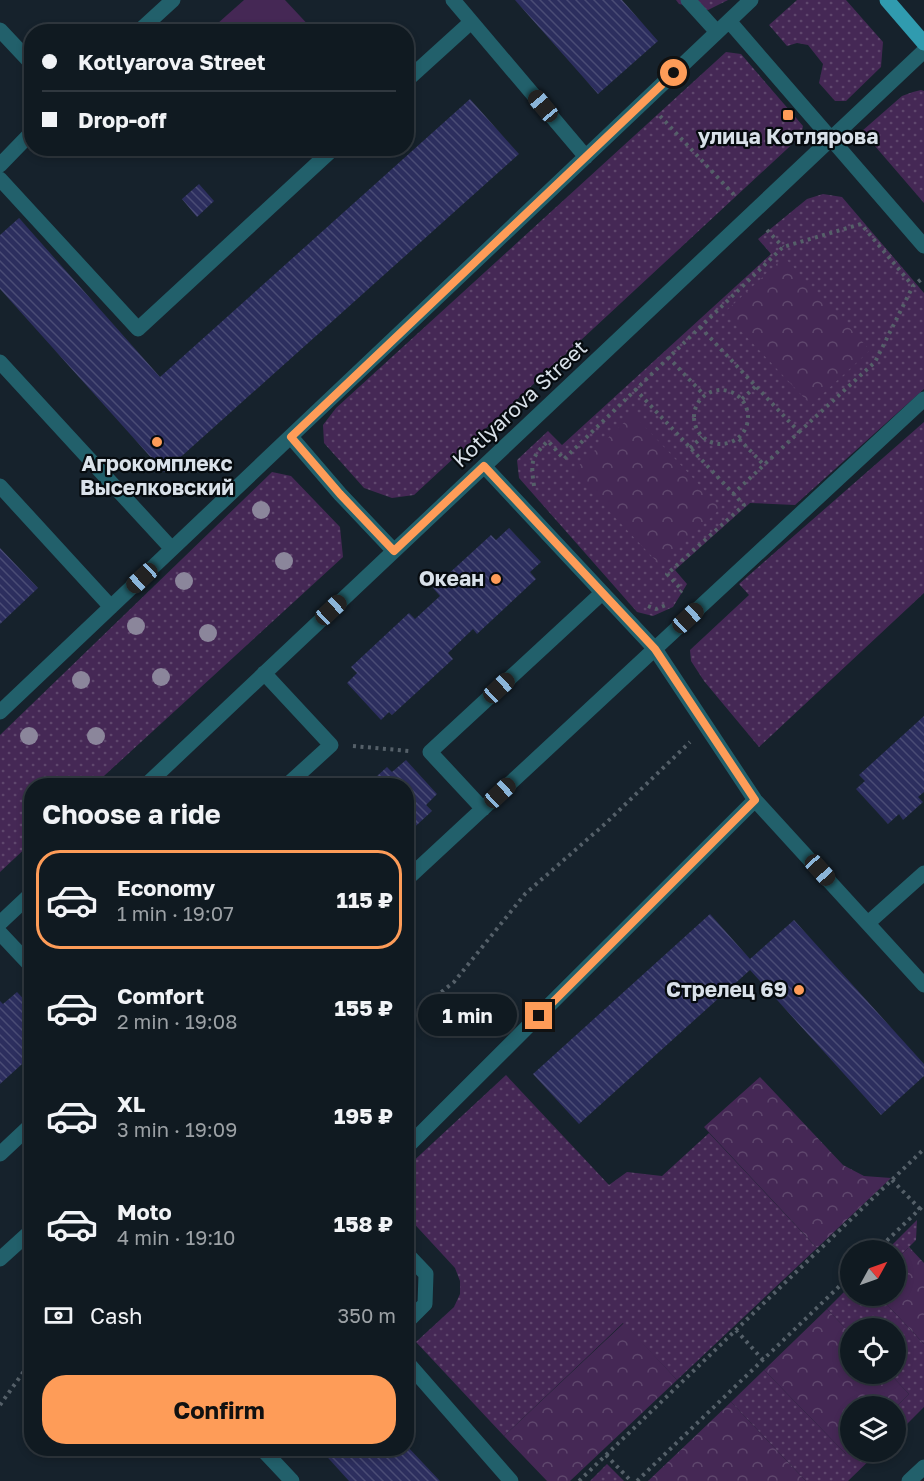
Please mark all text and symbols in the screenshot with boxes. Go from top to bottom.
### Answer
text: Kotlyarova Street [78,48,265,75]
route start [660,59,687,86]
car [525,86,561,126]
text: Drop-off [78,106,167,133]
marker: улица Котлярова [781,108,795,122]
place label: улица Котлярова [698,123,878,149]
street label: Kotlyarova Street [446,334,592,472]
marker: Агрокомплекс Выселковский [150,435,164,449]
place label: Агрокомплекс Выселковский [80,450,234,500]
car [123,559,161,597]
place label: Океан [419,565,484,591]
marker: Океан [489,572,503,586]
car [312,591,350,629]
car [669,599,707,637]
car [480,669,518,707]
car [481,774,519,812]
text: Choose a ride [42,798,221,830]
car [801,851,839,889]
icon: car [45,873,99,927]
text: Economy [117,874,215,901]
text: 115 ₽ [337,886,393,913]
text: 1 min · 19:07 [117,901,234,925]
place label: Стрелец 69 [666,976,787,1002]
icon: car [45,981,99,1035]
text: Comfort [117,982,204,1009]
marker: Стрелец 69 [792,983,806,997]
text: 155 ₽ [334,994,393,1021]
callout: 1 min [419,995,518,1037]
route end [525,1002,552,1029]
text: 1 min [442,1003,493,1027]
text: 2 min · 19:08 [117,1009,237,1033]
icon: car [45,1089,99,1143]
text: XL [117,1090,145,1117]
text: 195 ₽ [334,1102,393,1129]
text: 3 min · 19:09 [117,1117,237,1141]
icon: car [45,1197,99,1251]
text: Moto [117,1198,172,1225]
text: 158 ₽ [334,1210,393,1237]
text: 4 min · 19:10 [117,1225,235,1249]
north arrow [840,1240,906,1306]
map controls [840,1240,906,1462]
icon: cash [42,1299,75,1332]
text: Cash [90,1302,143,1329]
text: 350 m [338,1303,396,1327]
button: locate [840,1318,906,1384]
button: Confirm [42,1375,396,1444]
button: layers [840,1396,906,1462]

